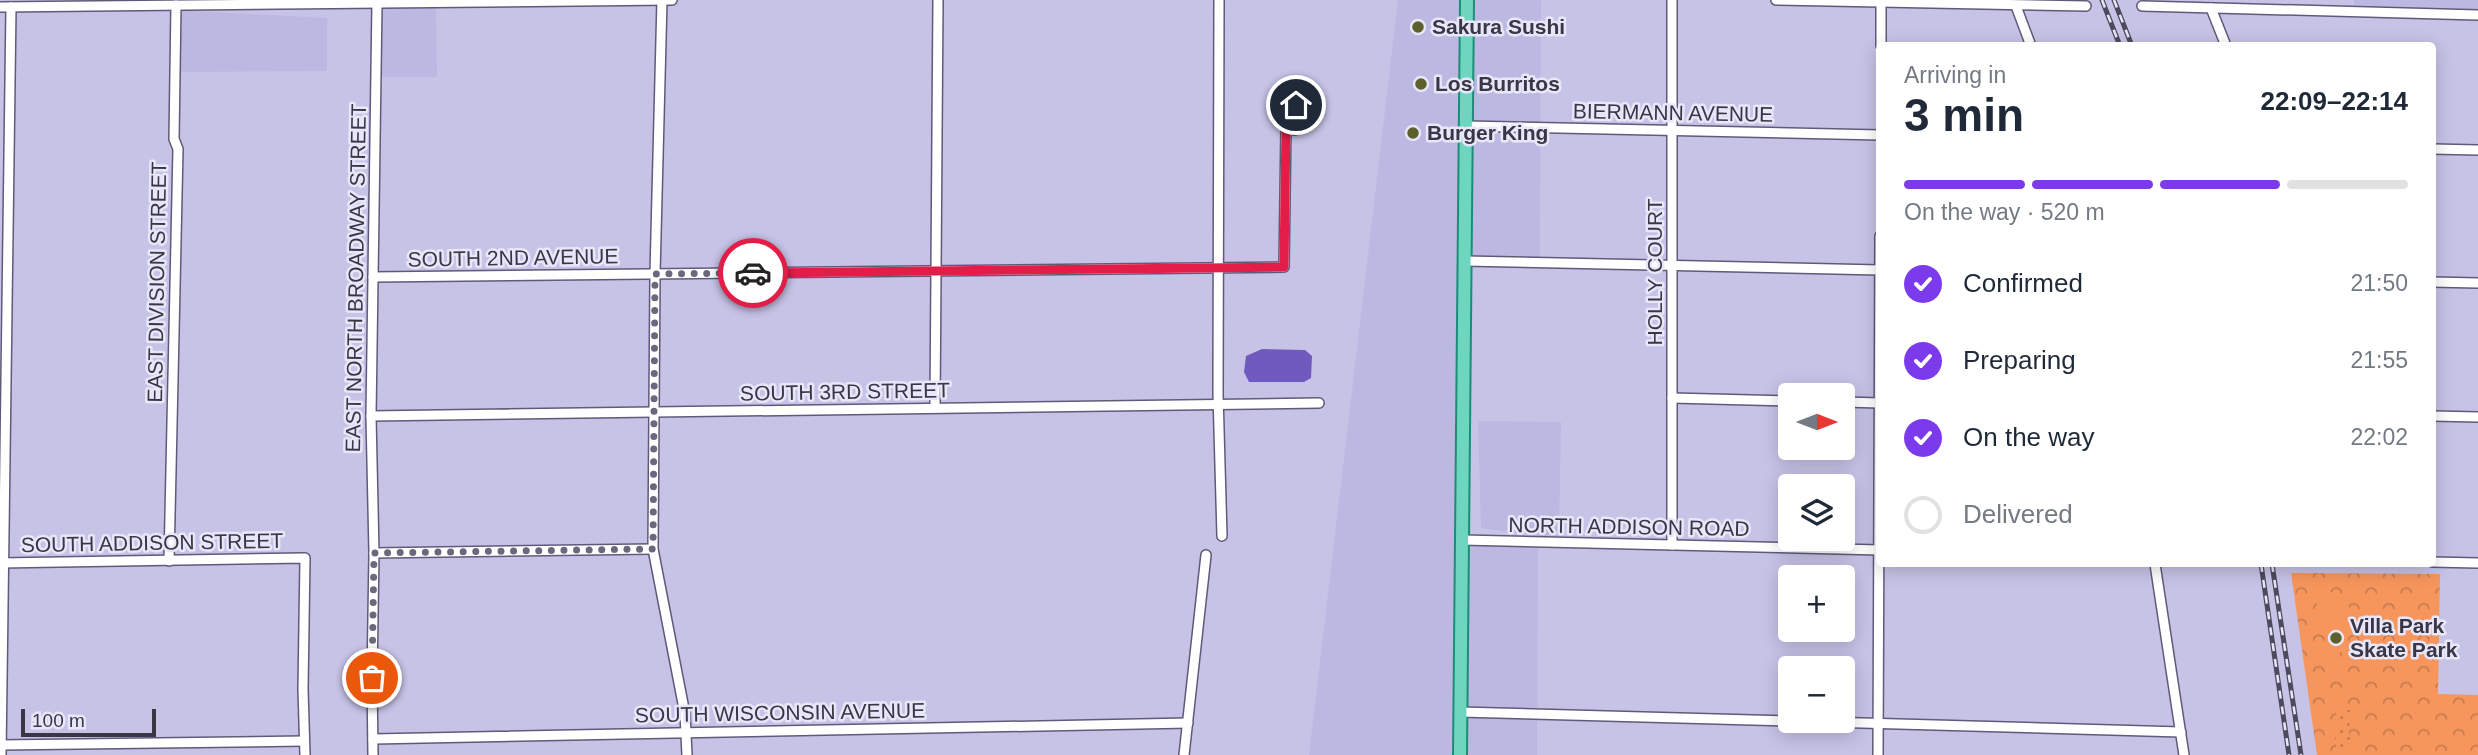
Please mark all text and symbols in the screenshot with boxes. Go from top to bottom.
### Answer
place label: Sakura Sushi [1432,15,1565,38]
marker: Sakura Sushi [1410,19,1426,35]
text: Arriving in [1904,62,2006,88]
place label: Los Burritos [1435,72,1560,95]
pin [1266,75,1326,135]
marker: Los Burritos [1413,76,1429,92]
icon: home [1277,86,1315,124]
text: 22:09–22:14 [2261,86,2408,116]
text: 3 min [1904,89,2024,141]
street label: BIERMANN AVENUE [1573,99,1773,126]
street label: EAST NORTH BROADWAY STREET [341,103,370,453]
place label: Burger King [1427,121,1548,144]
marker: Burger King [1405,125,1421,141]
street label: EAST DIVISION STREET [143,161,170,403]
street label: HOLLY COURT [1643,198,1666,346]
text: On the way · 520 m [1904,199,2105,225]
courier [718,238,788,308]
street label: SOUTH 2ND AVENUE [407,244,619,271]
icon: car [734,254,772,292]
icon: check [1904,265,1942,303]
text: Confirmed [1963,268,2083,298]
text: 21:50 [2350,270,2408,296]
icon: check [1904,342,1942,380]
text: Preparing [1963,345,2076,375]
text: 21:55 [2350,347,2408,373]
street label: SOUTH 3RD STREET [740,378,950,405]
north arrow [1778,383,1855,460]
map controls [1778,383,1855,733]
icon: check [1904,419,1942,457]
text: On the way [1963,422,2095,452]
text: 22:02 [2350,424,2408,450]
button: layers [1778,474,1855,551]
text: Delivered [1963,499,2073,529]
street label: NORTH ADDISON ROAD [1508,513,1750,540]
street label: SOUTH ADDISON STREET [21,529,284,556]
button: + [1778,565,1855,642]
place label: Villa Park Skate Park [2350,614,2458,661]
marker: Villa Park Skate Park [2328,630,2344,646]
pin [342,648,402,708]
button: − [1778,656,1855,733]
icon: bag [353,659,391,697]
street label: SOUTH WISCONSIN AVENUE [635,698,925,727]
scale bar [21,706,156,738]
text: 100 m [32,710,85,731]

